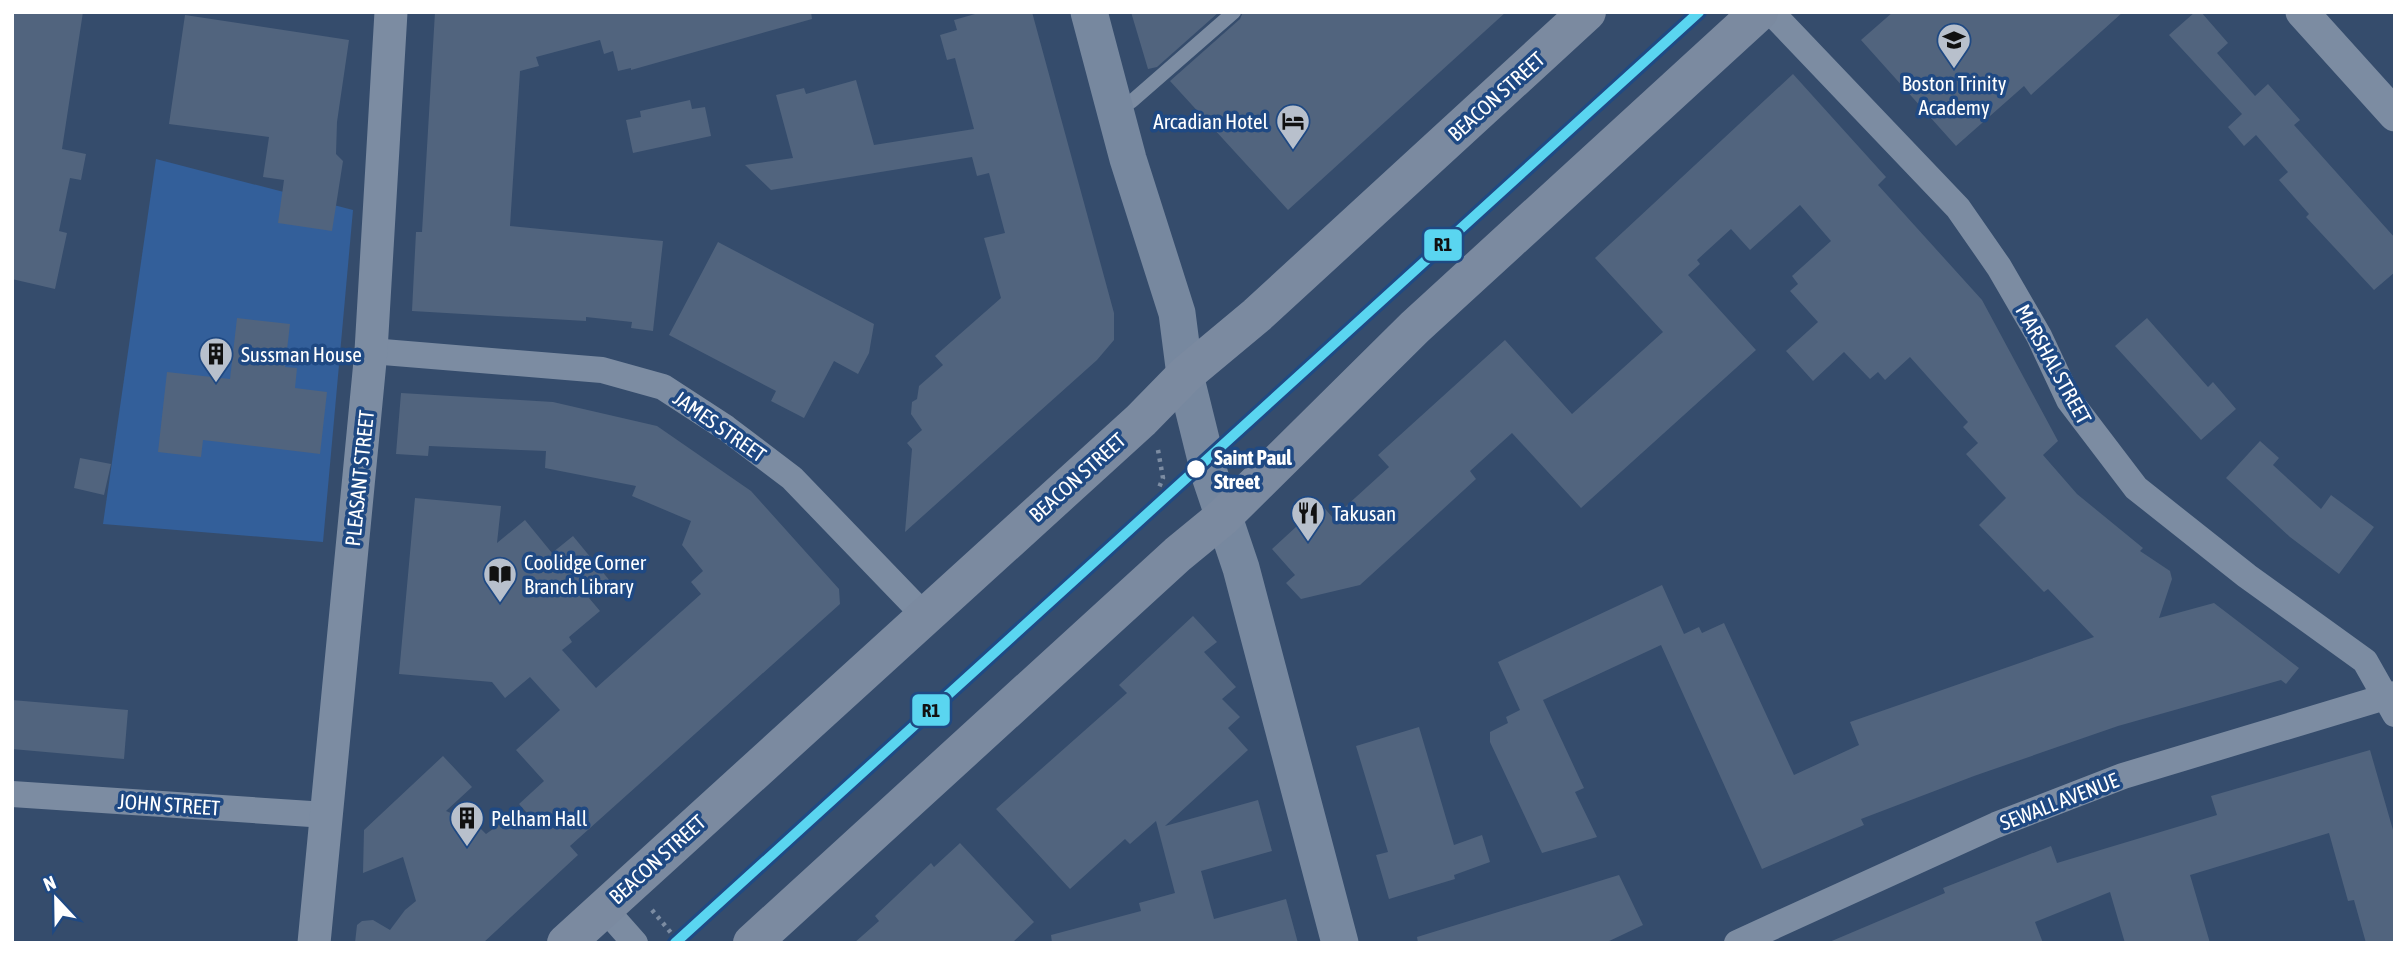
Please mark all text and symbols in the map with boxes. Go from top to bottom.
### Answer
school or university icon: Boston Trinity Academy [1935,21,1973,70]
street label: BEACON STREET [1443,46,1549,146]
place label: Boston Trinity Academy [1902,71,2007,119]
hotel icon: Arcadian Hotel [1274,102,1312,151]
place label: Arcadian Hotel [1153,109,1268,133]
line badge: R1 [1423,228,1463,262]
text: R1 [1434,233,1452,255]
street label: MARSHAL STREET [2011,300,2097,428]
building icon: Sussman House [197,335,235,384]
place label: Sussman House [241,342,362,366]
street label: JAMES STREET [669,385,771,467]
street label: PLEASANT STREET [340,409,378,547]
street label: BEACON STREET [1024,427,1130,527]
place label: Saint Paul Street [1214,445,1292,493]
marker: Saint Paul Street [1185,458,1207,480]
restaurant icon: Takusan [1289,494,1327,543]
place label: Takusan [1332,501,1396,525]
place label: Coolidge Corner Branch Library [524,550,647,598]
library icon: Coolidge Corner Branch Library [481,555,519,604]
line badge: R1 [911,693,951,727]
text: R1 [922,699,940,721]
street label: SEWALL AVENUE [1996,767,2122,835]
street label: JOHN STREET [117,788,221,820]
building icon: Pelham Hall [448,799,486,848]
place label: Pelham Hall [491,806,588,830]
street label: BEACON STREET [604,809,710,909]
north arrow [21,864,91,934]
text: N [40,871,59,896]

